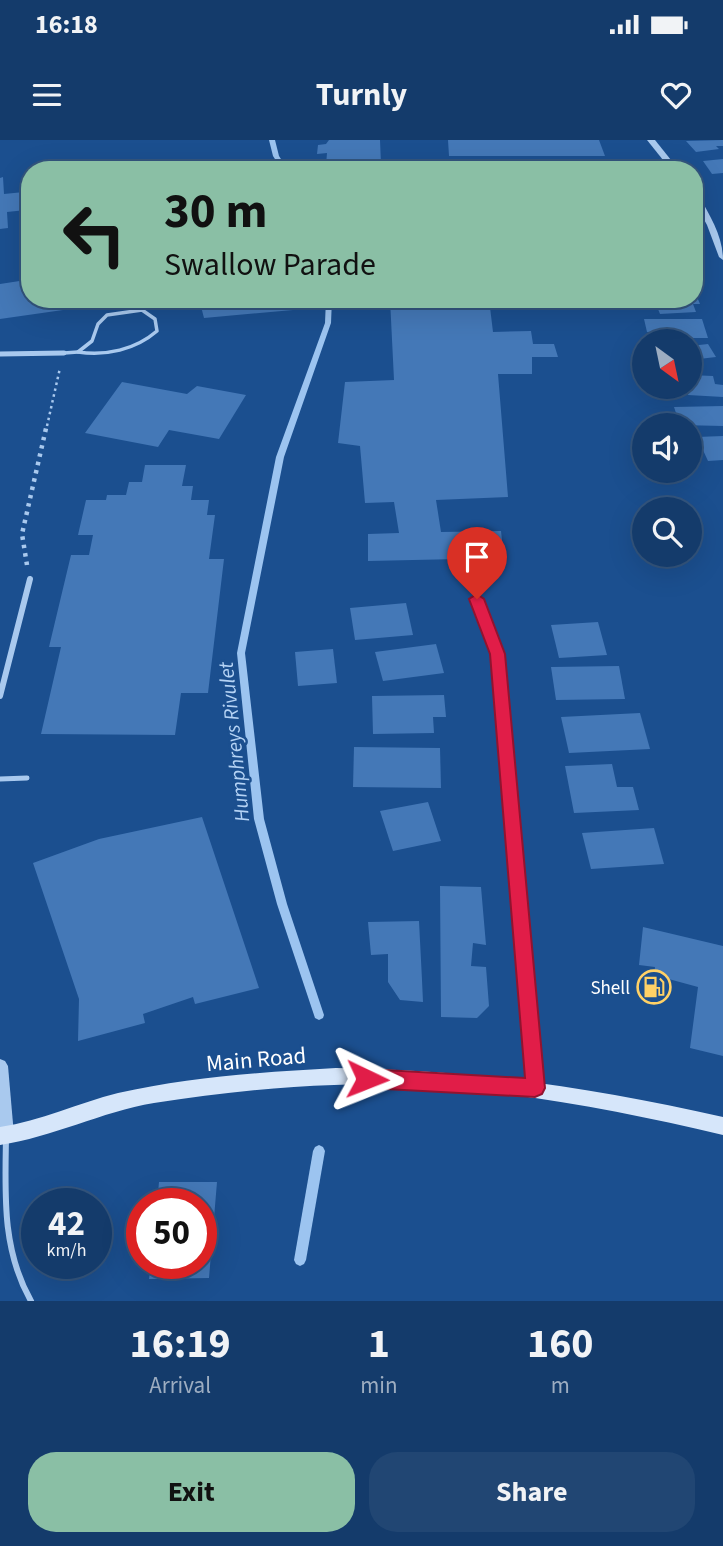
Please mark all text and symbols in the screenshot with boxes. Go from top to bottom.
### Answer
text: 16:18 [35,6,98,43]
text: Turnly [316,72,407,118]
icon: menu [28,76,66,114]
icon: heart [657,76,695,114]
text: 30 m [164,177,268,247]
icon: left [49,189,140,280]
text: Swallow Parade [164,242,376,288]
north arrow [632,329,702,399]
map controls [632,329,702,567]
button: sound [632,413,702,483]
button: search [632,497,702,567]
pin [447,527,507,599]
icon: arrive [458,538,496,576]
water label: Humphreys Rivulet [211,659,257,823]
fuel station icon: Shell [635,968,673,1006]
place label: Shell [590,975,630,1002]
street label: Main Road [205,1039,308,1080]
position arrow [330,1042,404,1116]
speed limit sign: 50 [126,1188,217,1279]
text: 42 [48,1199,85,1249]
text: km/h [47,1238,86,1263]
text: 16:19 [129,1314,231,1374]
text: 1 [368,1314,390,1374]
text: 160 [527,1314,594,1374]
text: Arrival [149,1369,211,1402]
text: min [360,1369,398,1402]
text: m [551,1369,570,1402]
button: Exit [28,1452,355,1532]
button: Share [369,1452,695,1532]

